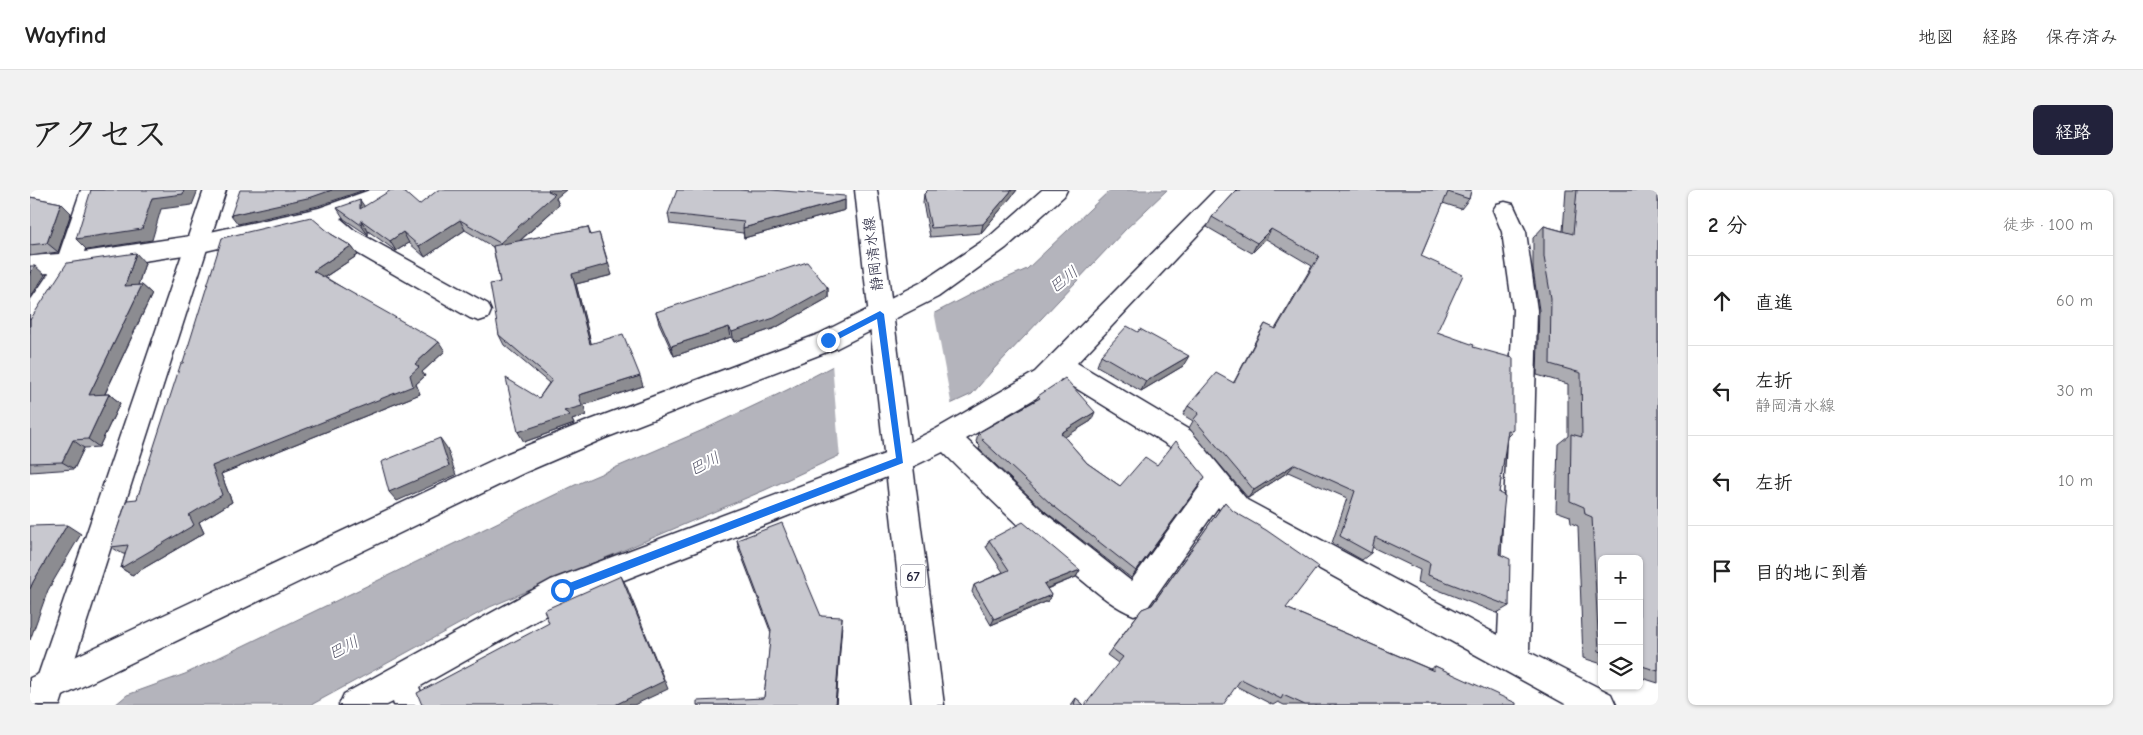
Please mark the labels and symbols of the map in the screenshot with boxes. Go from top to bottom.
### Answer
street label: 静岡清水線 [859,216,887,292]
water label: 巴川 [1045,263,1082,297]
route end [817,329,840,352]
water label: 巴川 [686,449,723,479]
road number: 67 [900,564,926,588]
route start [551,579,574,602]
water label: 巴川 [325,633,362,663]

